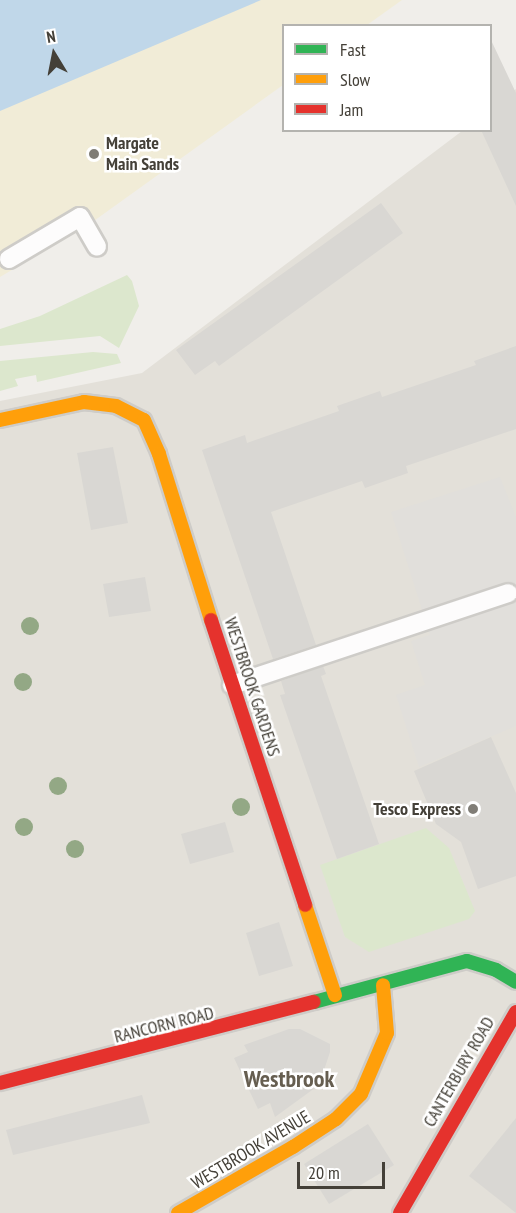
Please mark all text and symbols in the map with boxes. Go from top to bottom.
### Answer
north arrow [24,24,84,84]
legend [282,24,492,132]
text: N [45,26,57,47]
text: Fast [340,38,366,61]
text: Slow [340,68,370,91]
text: Jam [340,98,363,121]
place label: Margate Main Sands [106,133,179,176]
marker: Margate Main Sands [87,147,101,161]
street label: WESTBROOK GARDENS [219,615,285,759]
place label: Tesco Express [373,798,461,820]
marker: Tesco Express [466,802,480,816]
street label: RANCORN ROAD [112,1002,216,1048]
street label: CANTERBURY ROAD [419,1013,499,1131]
district label: Westbrook [244,1065,334,1093]
street label: WESTBROOK AVENUE [187,1106,315,1194]
scale bar [300,1150,388,1188]
text: 20 m [308,1161,340,1184]

